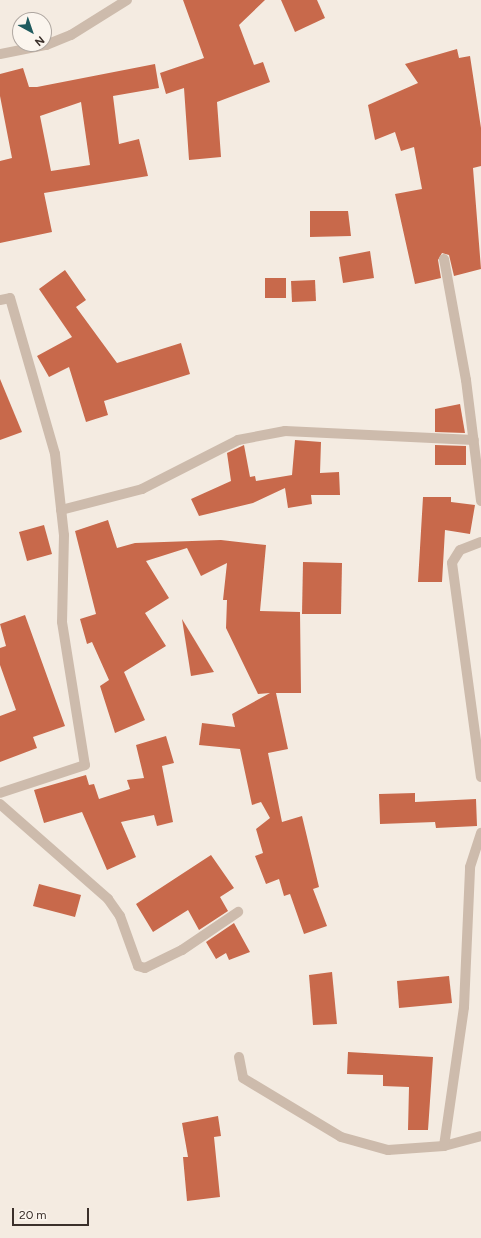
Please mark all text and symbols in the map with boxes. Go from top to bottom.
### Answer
north arrow [12,12,52,52]
text: N [32,33,47,49]
scale bar [14,1200,91,1226]
text: 20 m [19,1208,47,1222]

